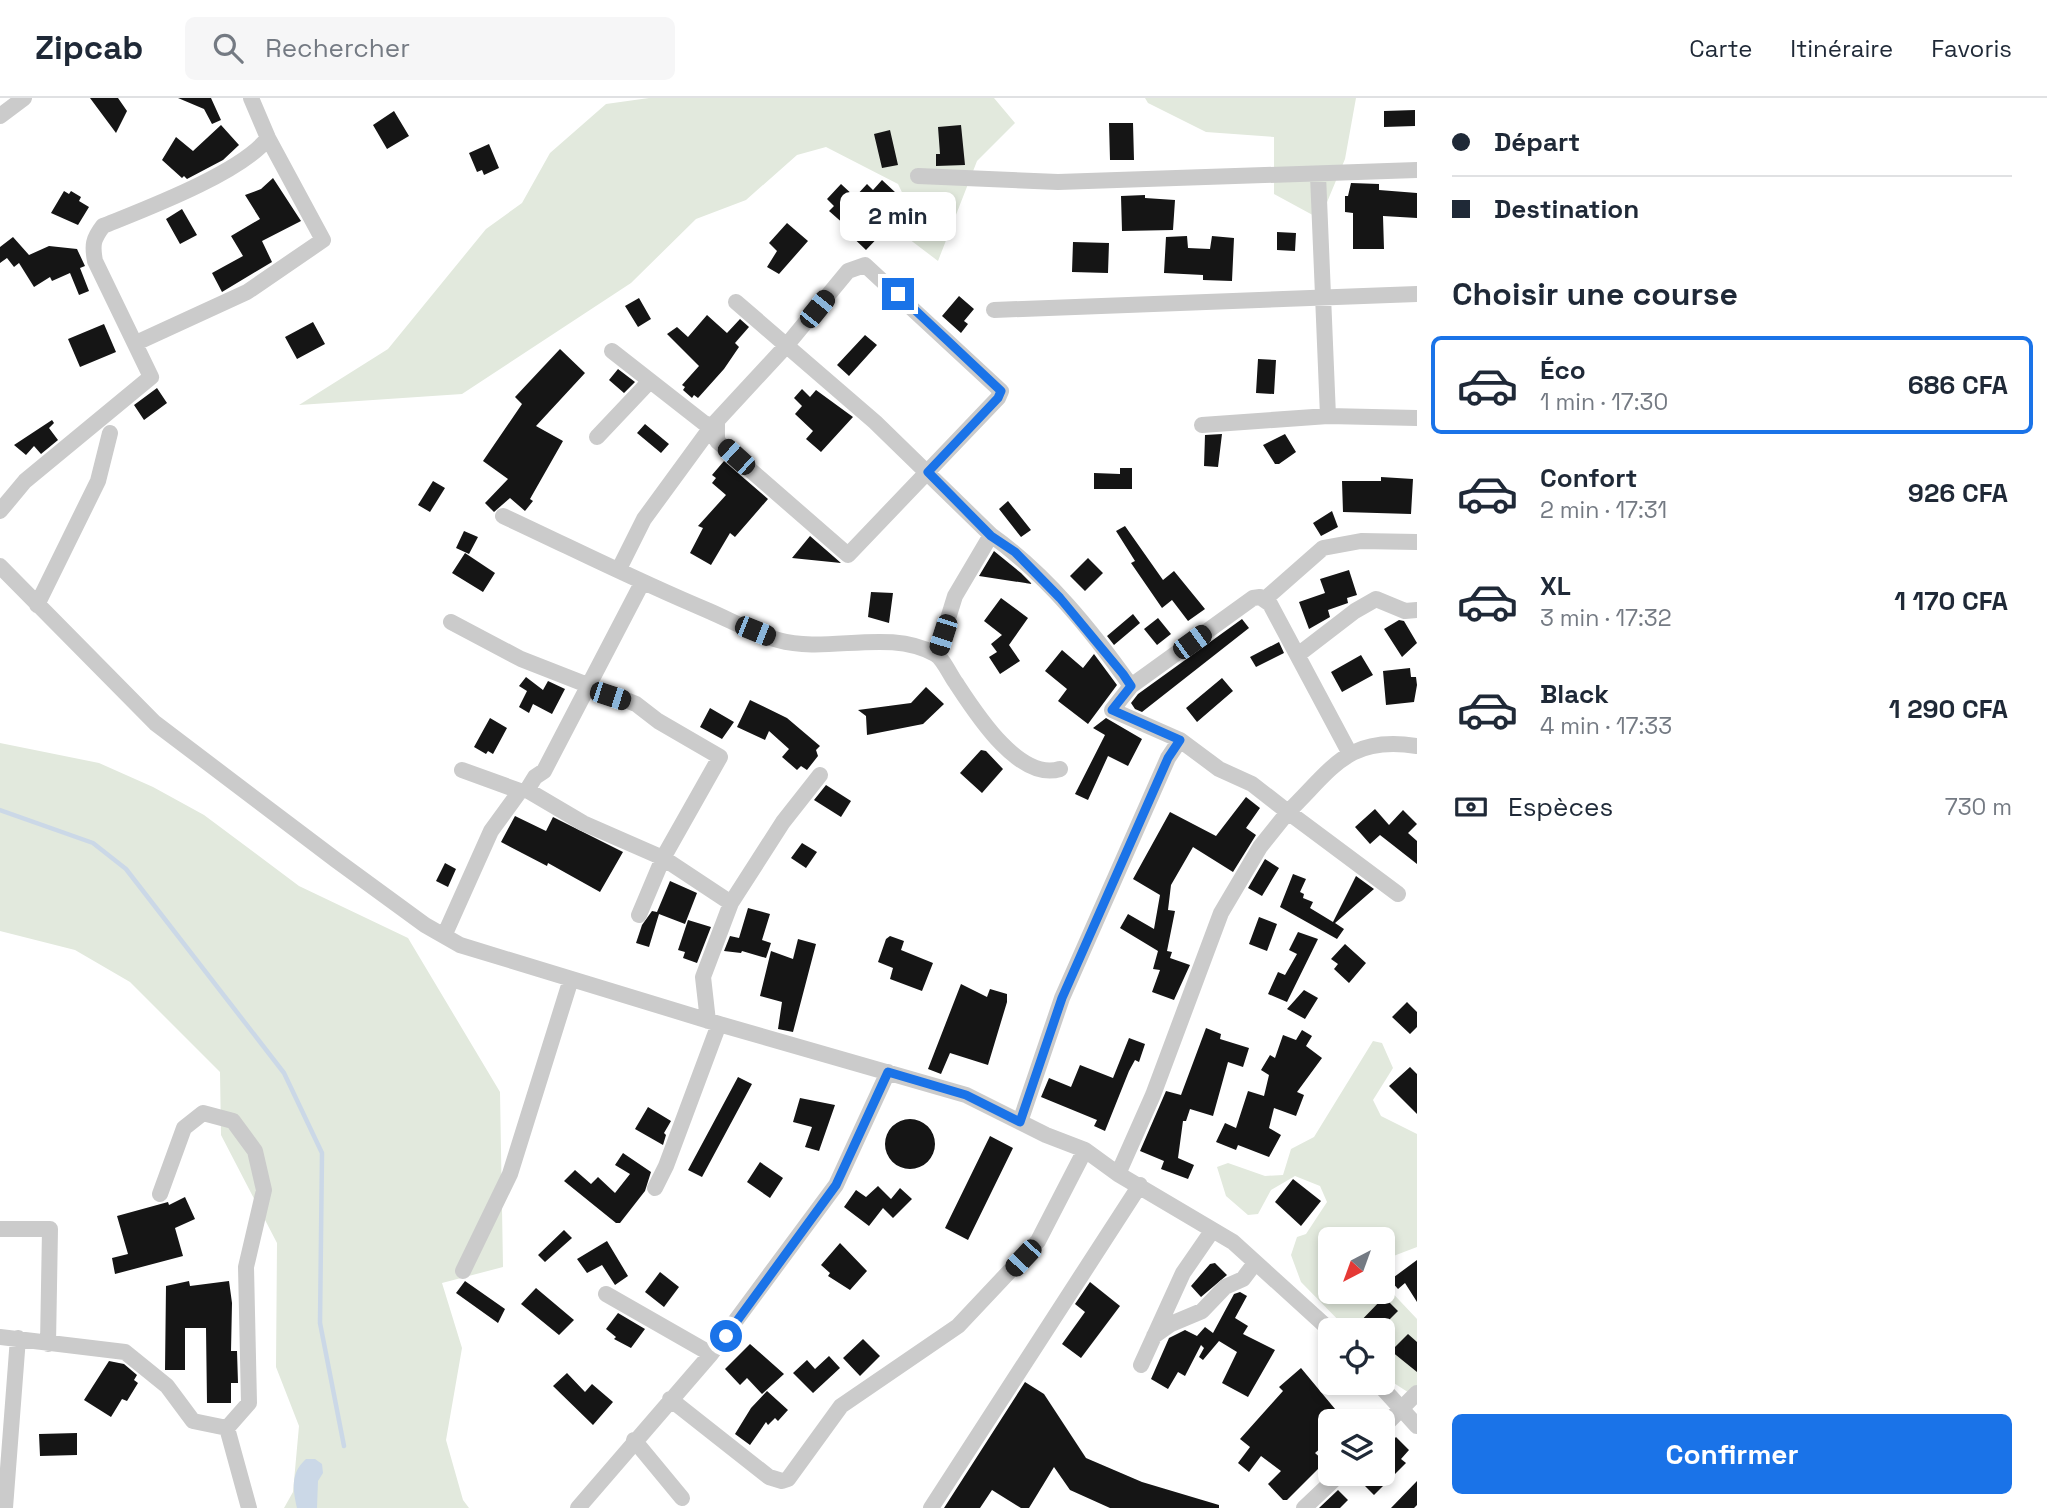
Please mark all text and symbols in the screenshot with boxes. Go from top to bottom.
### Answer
search box [185,17,675,80]
text: Zipcab [35,27,143,69]
icon: search [209,29,247,67]
text: Rechercher [265,31,410,65]
text: Carte [1689,33,1752,64]
text: Itinéraire [1790,33,1893,64]
text: Favoris [1931,33,2012,64]
text: Départ [1494,125,1580,159]
callout: 2 min [840,192,956,242]
text: Destination [1494,192,1639,226]
text: 2 min [868,201,928,231]
text: Choisir une course [1452,274,1738,314]
route end [882,278,914,310]
car [796,286,839,332]
text: Éco [1540,353,1586,387]
icon: car [1456,354,1519,417]
text: 686 CFA [1908,368,2008,402]
text: 1 min · 17:30 [1540,387,1668,417]
car [714,435,759,479]
text: Confort [1540,461,1637,495]
icon: car [1456,462,1519,525]
text: 926 CFA [1908,476,2008,510]
text: 2 min · 17:31 [1540,495,1667,525]
text: XL [1540,569,1571,603]
icon: car [1456,570,1519,633]
text: 1 170 CFA [1894,584,2008,618]
text: 3 min · 17:32 [1540,603,1672,633]
car [927,612,960,658]
car [732,613,779,649]
car [1169,621,1216,663]
text: Black [1540,677,1609,711]
icon: car [1456,678,1519,741]
car [587,680,634,712]
text: 1 290 CFA [1889,692,2008,726]
text: 4 min · 17:33 [1540,711,1672,741]
icon: cash [1452,788,1490,826]
text: Espèces [1508,790,1613,824]
text: 730 m [1945,792,2012,822]
north arrow [1318,1227,1395,1304]
map controls [1318,1227,1395,1486]
car [1001,1235,1046,1281]
button: locate [1318,1318,1395,1395]
route start [710,1320,742,1352]
button: layers [1318,1409,1395,1486]
button: Confirmer [1452,1414,2012,1494]

